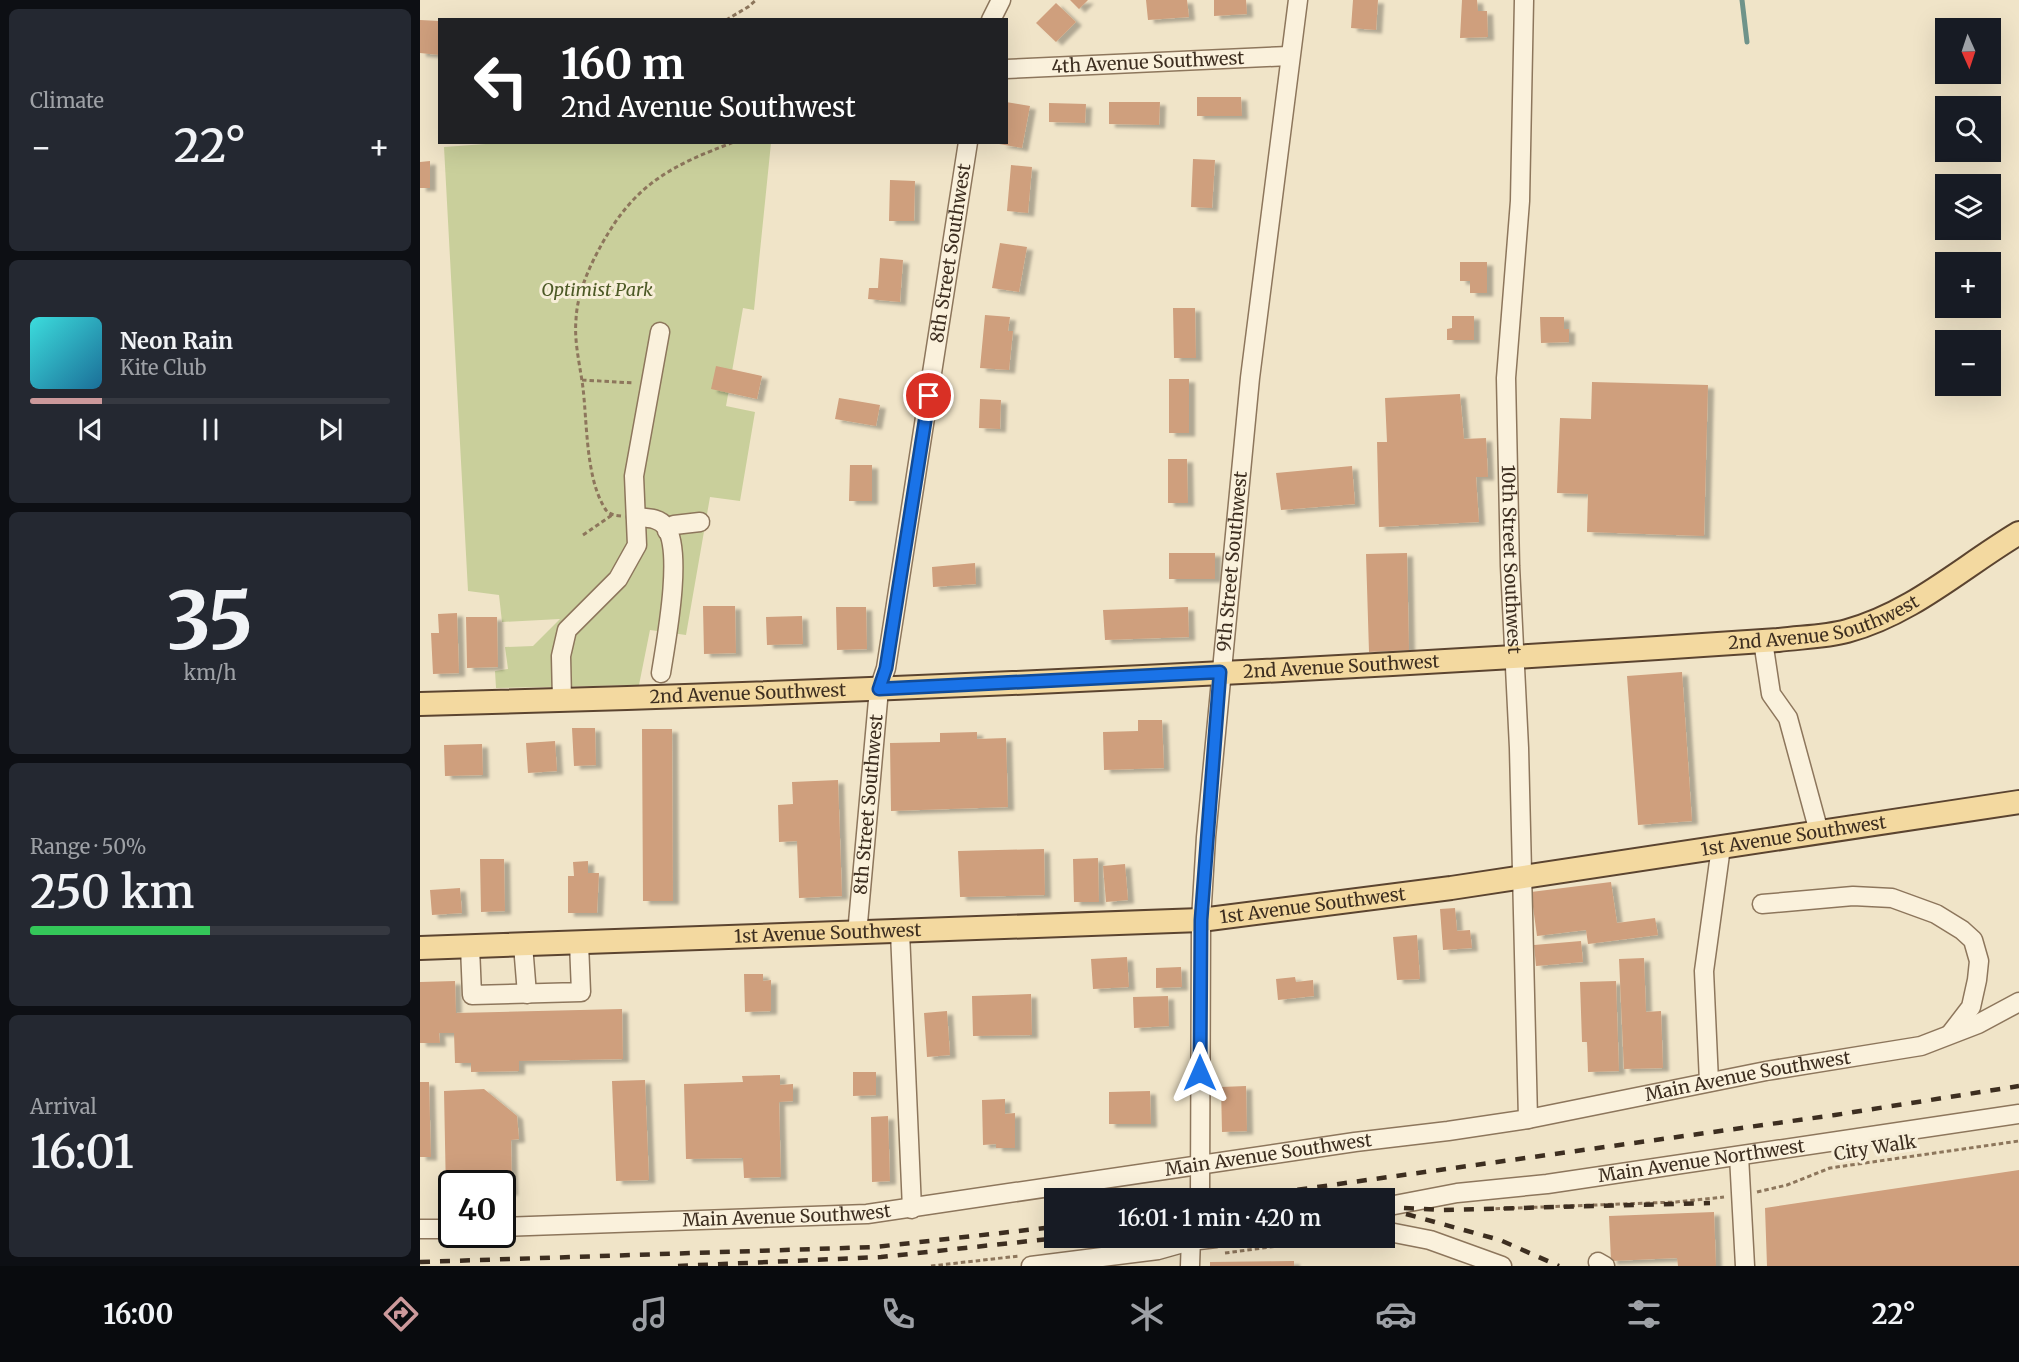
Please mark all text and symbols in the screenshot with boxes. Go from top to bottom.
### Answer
north arrow [1935,18,2001,84]
map controls [1935,18,2001,396]
text: 160 m [561,38,685,90]
icon: left [462,42,540,120]
street label: 4th Avenue Southwest [1051,46,1245,78]
text: Climate [30,88,104,113]
text: 2nd Avenue Southwest [561,90,856,124]
button: search [1935,96,2001,162]
text: 22° [174,118,246,174]
text: − [30,127,52,168]
text: + [368,127,390,168]
street label: 8th Street Southwest [925,162,976,344]
button: layers [1935,174,2001,240]
button: + [1935,252,2001,318]
park label: Optimist Park [541,278,653,301]
text: Neon Rain [120,327,233,355]
button: − [1935,330,2001,396]
text: Kite Club [120,355,206,380]
pin [903,370,954,421]
icon: arrive [912,379,945,412]
icon: previous [74,413,107,446]
icon: pause [194,413,227,446]
icon: next [314,413,347,446]
street label: 10th Street Southwest [1497,464,1526,655]
street label: 9th Street Southwest [1212,470,1252,653]
text: 35 [167,572,253,670]
street label: 2nd Avenue Southwest [1727,590,1923,654]
street label: 2nd Avenue Southwest [1242,649,1440,683]
text: km/h [184,660,236,685]
street label: 2nd Avenue Southwest [649,678,847,708]
street label: 8th Street Southwest [849,713,888,896]
street label: 1st Avenue Southwest [1699,810,1888,861]
text: Range · 50% [30,834,147,859]
text: 250 km [30,864,195,920]
street label: 1st Avenue Southwest [1218,882,1407,929]
street label: 1st Avenue Southwest [734,918,922,948]
position arrow [1168,1041,1232,1105]
street label: Main Avenue Southwest [1643,1046,1852,1106]
text: Arrival [30,1094,97,1119]
text: 16:01 [30,1124,134,1180]
street label: Main Avenue Southwest [1163,1128,1373,1181]
street label: City Walk [1832,1130,1918,1165]
street label: Main Avenue Northwest [1597,1134,1806,1187]
speed limit sign: 40 [438,1170,516,1248]
street label: Main Avenue Southwest [682,1199,892,1232]
text: 16:01 · 1 min · 420 m [1118,1204,1321,1232]
icon: directions [380,1293,422,1335]
icon: music [629,1293,671,1335]
icon: phone [877,1293,919,1335]
icon: climate [1126,1293,1168,1335]
icon: car [1375,1293,1417,1335]
icon: filters [1623,1293,1665,1335]
text: 16:00 [103,1297,173,1331]
text: 22° [1872,1297,1916,1331]

